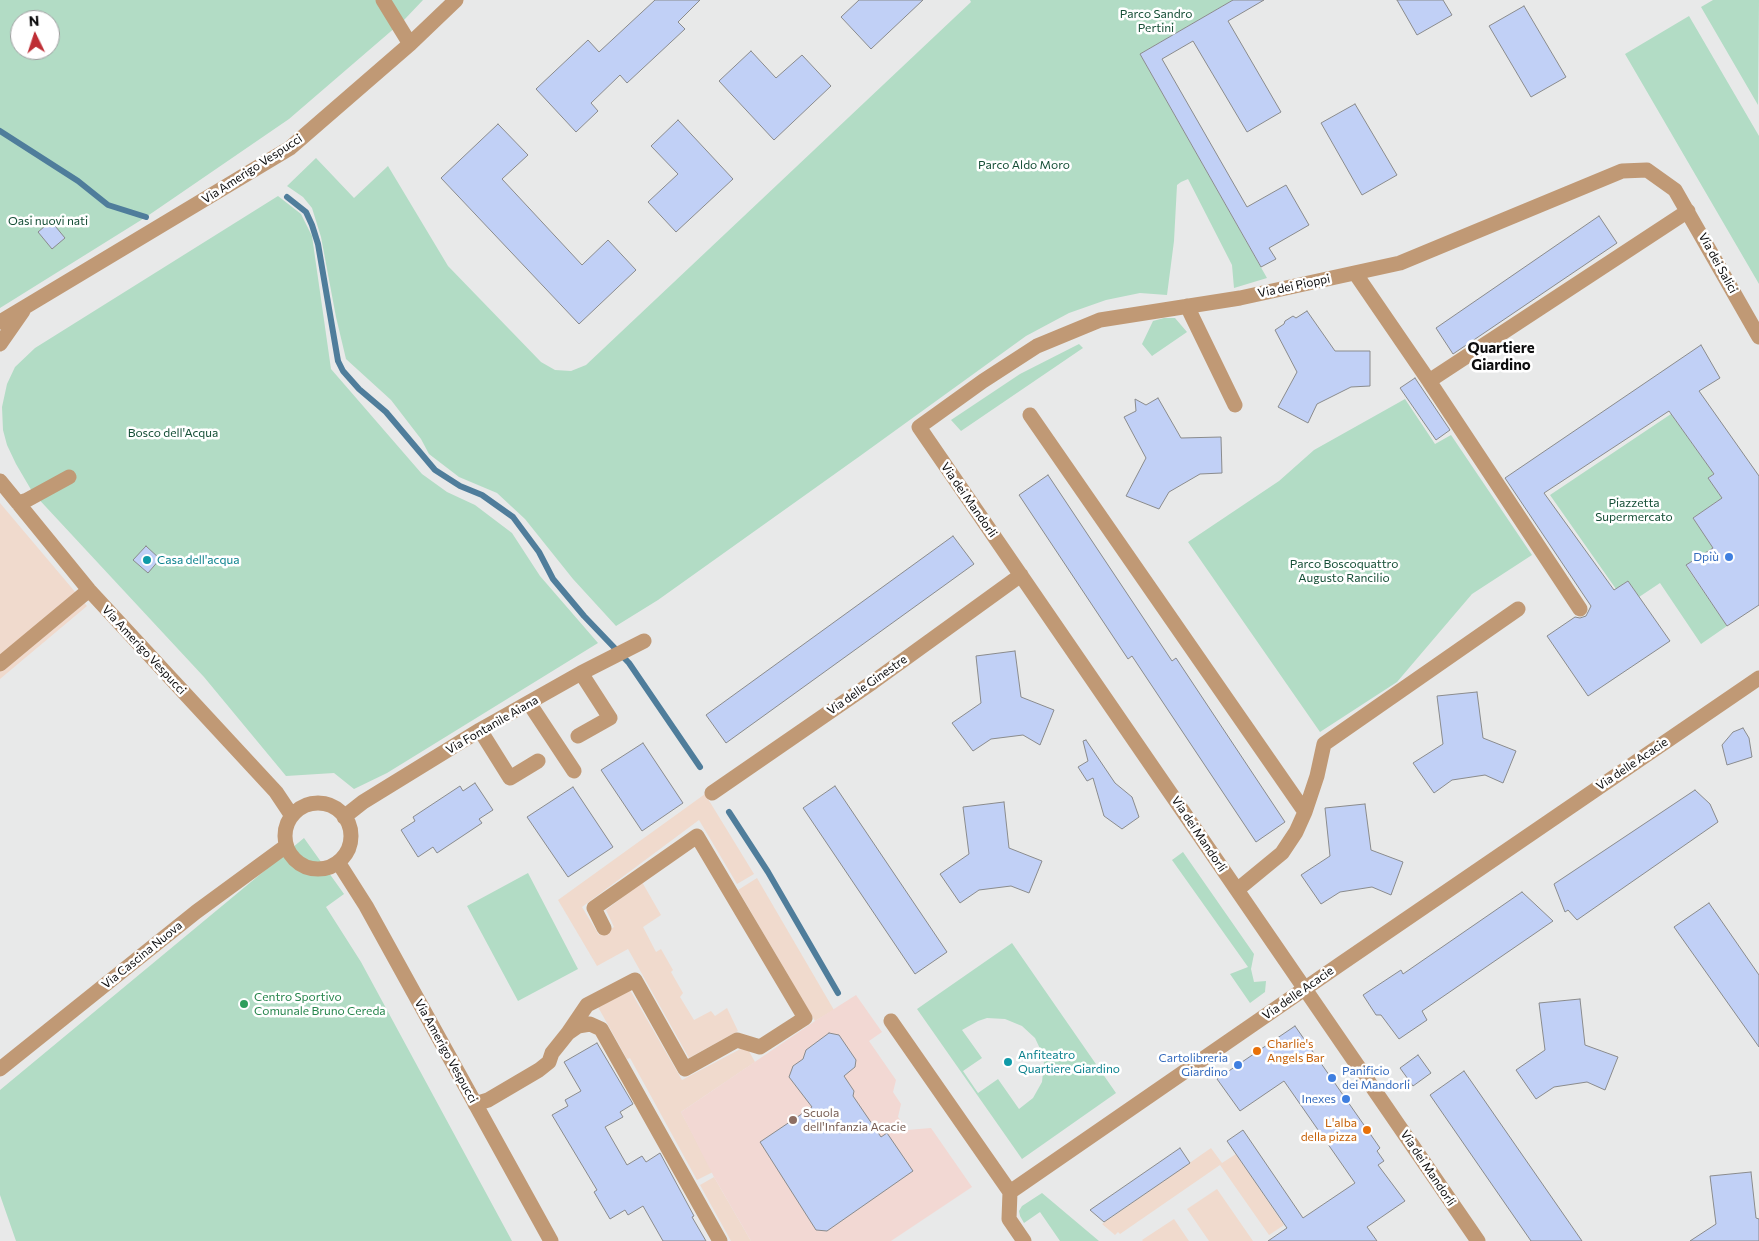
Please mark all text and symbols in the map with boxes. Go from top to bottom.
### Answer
park label: Parco Sandro Pertini [1120,7,1192,35]
north arrow [10,10,60,60]
text: N [28,12,40,29]
street label: Via Amerigo Vespucci [199,131,305,207]
park label: Parco Aldo Moro [978,158,1070,172]
park label: Oasi nuovi nati [8,214,88,228]
street label: Via dei Salici [1695,230,1741,296]
street label: Via dei Pioppi [1257,271,1331,301]
district label: Quartiere Giardino [1467,339,1535,374]
park label: Bosco dell'Acqua [128,426,218,440]
street label: Via dei Mandorli [938,460,1000,540]
park label: Piazzetta Supermercato [1595,496,1673,524]
place label: Dpiù [1693,550,1719,564]
marker: Dpiù [1723,551,1735,563]
place label: Casa dell'acqua [157,553,240,567]
marker: Casa dell'acqua [141,554,153,566]
park label: Parco Boscoquattro Augusto Rancilio [1290,557,1398,585]
street label: Via Amerigo Vespucci [99,602,189,698]
street label: Via delle Ginestre [824,652,910,718]
street label: Via Fontanile Aiana [443,693,541,757]
street label: Via delle Acacie [1593,735,1671,793]
street label: Via dei Mandorli [1168,793,1230,875]
street label: Via Cascina Nuova [99,918,185,992]
street label: Via delle Acacie [1260,963,1336,1023]
place label: Centro Sportivo Comunale Bruno Cereda [254,990,386,1018]
street label: Via Amerigo Vespucci [411,996,481,1106]
marker: Centro Sportivo Comunale Bruno Cereda [238,998,250,1010]
place label: Charlie's Angels Bar [1267,1037,1324,1065]
marker: Charlie's Angels Bar [1251,1045,1263,1057]
place label: Anfiteatro Quartiere Giardino [1018,1048,1120,1076]
place label: Cartolibreria Giardino [1158,1051,1228,1079]
marker: Anfiteatro Quartiere Giardino [1002,1056,1014,1068]
marker: Cartolibreria Giardino [1232,1059,1244,1071]
place label: Panificio dei Mandorli [1342,1064,1410,1092]
marker: Panificio dei Mandorli [1326,1072,1338,1084]
place label: Inexes [1302,1092,1336,1106]
marker: Inexes [1340,1093,1352,1105]
place label: Scuola dell'Infanzia Acacie [803,1106,906,1134]
marker: Scuola dell'Infanzia Acacie [787,1114,799,1126]
place label: L'alba della pizza [1301,1116,1357,1144]
marker: L'alba della pizza [1361,1124,1373,1136]
street label: Via dei Mandorli [1397,1127,1459,1209]

